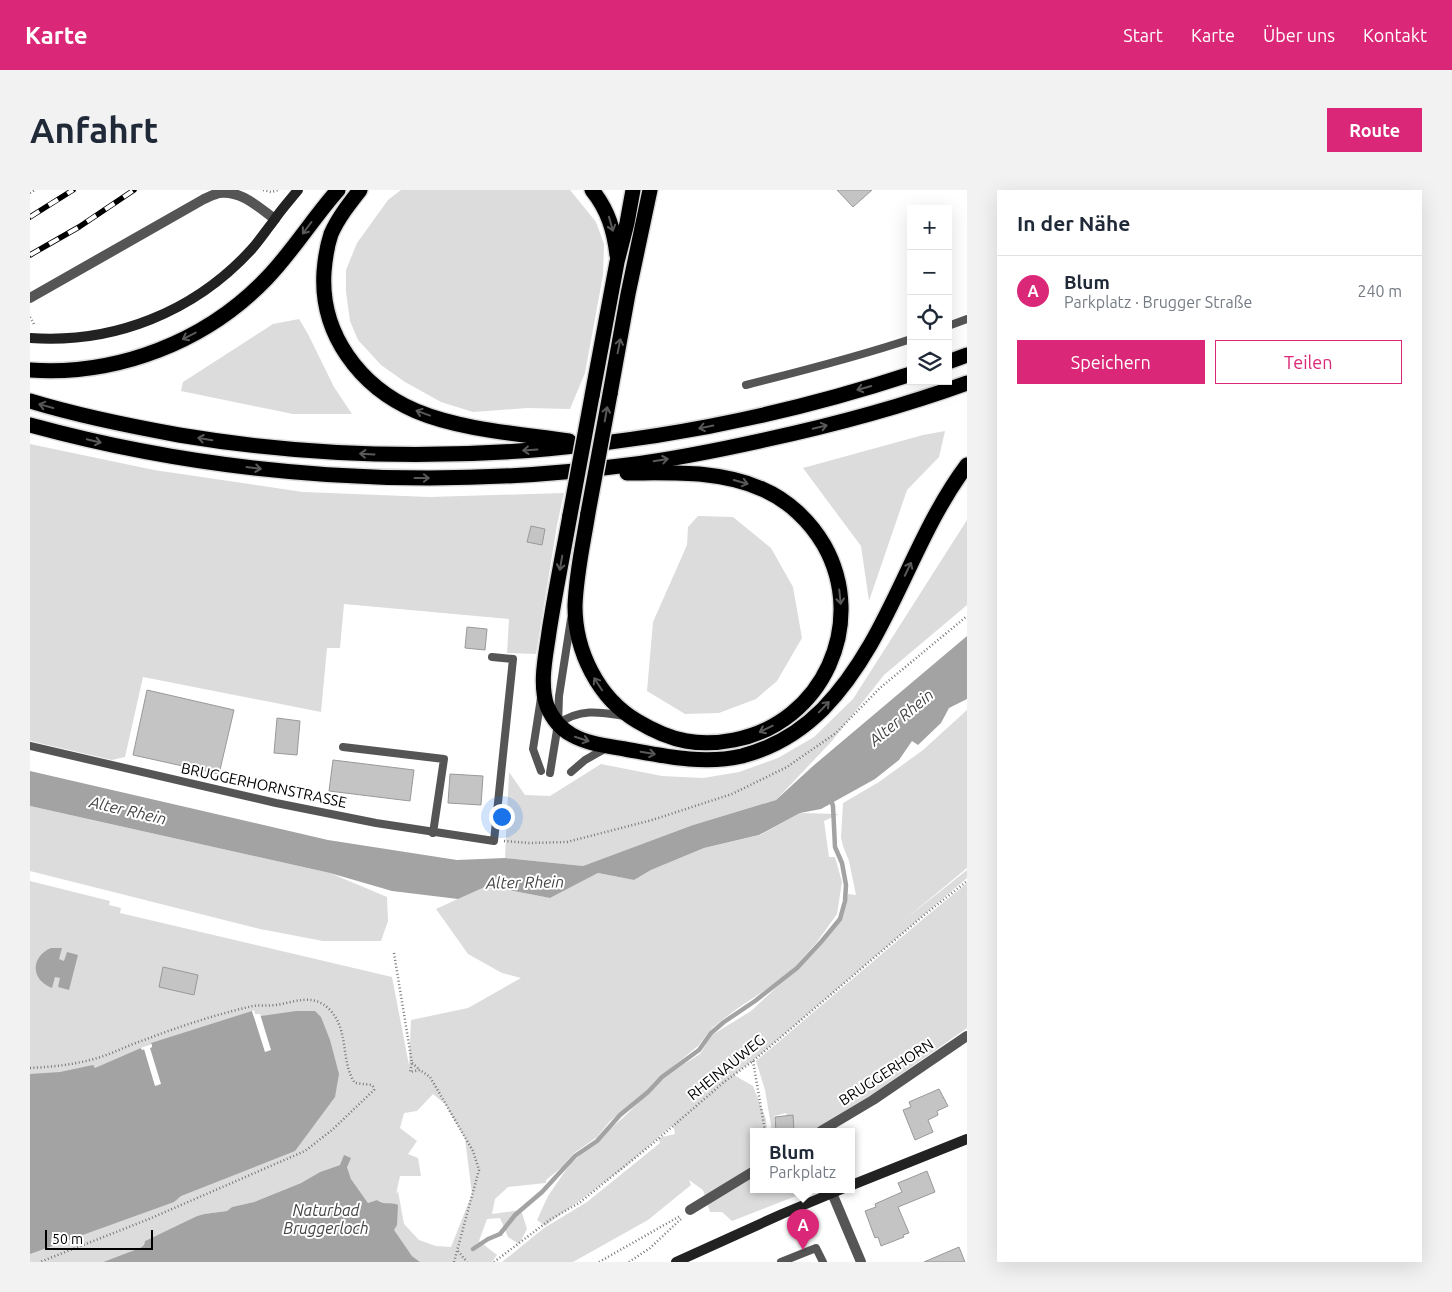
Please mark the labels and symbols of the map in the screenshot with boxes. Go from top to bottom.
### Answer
one-way arrow [606,216,616,232]
one-way arrow [302,221,313,234]
one-way arrow [182,332,197,341]
one-way arrow [614,338,624,354]
one-way arrow [857,384,873,394]
one-way arrow [39,401,55,410]
one-way arrow [602,406,612,422]
one-way arrow [415,408,431,417]
one-way arrow [699,422,715,432]
one-way arrow [811,422,827,431]
one-way arrow [198,434,214,444]
one-way arrow [86,437,102,446]
one-way arrow [522,446,538,455]
one-way arrow [359,449,375,458]
one-way arrow [652,454,668,464]
one-way arrow [246,463,262,473]
one-way arrow [414,473,430,483]
one-way arrow [732,478,748,487]
one-way arrow [555,555,565,571]
one-way arrow [904,562,913,577]
one-way arrow [836,589,845,605]
one-way arrow [593,677,603,691]
water label: Alter Rhein [864,685,937,750]
one-way arrow [818,701,830,713]
one-way arrow [758,724,773,734]
one-way arrow [574,735,590,744]
one-way arrow [640,748,656,758]
street label: BRUGGERHORNSTRASSE [180,759,348,811]
water label: Alter Rhein [87,792,168,828]
your location [489,804,515,830]
water label: Alter Rhein [485,872,564,892]
street label: RHEINAUWEG [684,1031,768,1103]
street label: BRUGGERHORN [836,1035,936,1109]
water label: Naturbad Bruggerloch [283,1201,369,1237]
pin: A [787,1209,819,1250]
scale bar [45,1227,152,1250]

